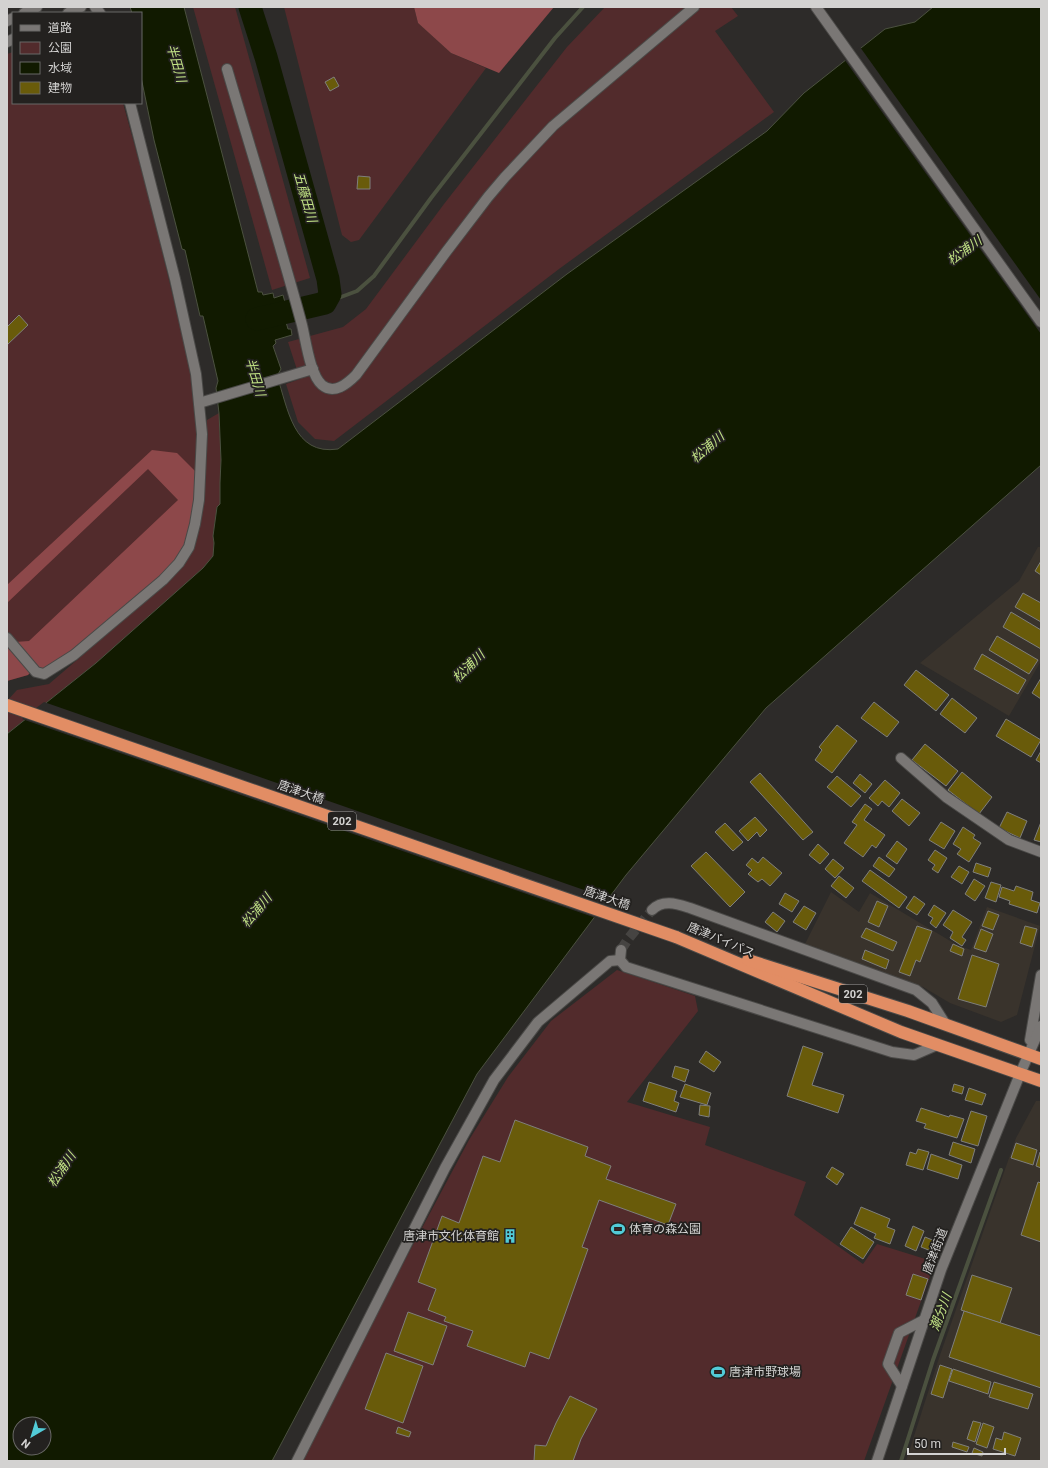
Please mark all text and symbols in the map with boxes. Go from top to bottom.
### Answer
legend [12,12,142,104]
text: 道路 [48,21,72,35]
text: 公園 [48,41,72,55]
water label: 半田川 [164,42,190,86]
text: 水域 [48,61,72,75]
text: 建物 [48,81,72,95]
water label: 五藤田川 [291,170,320,226]
water label: 松浦川 [944,232,986,268]
water label: 半田川 [243,356,269,400]
water label: 松浦川 [688,428,728,466]
water label: 松浦川 [449,646,489,685]
street label: 唐津大橋 [276,778,326,806]
road number: 202 [328,812,356,830]
street label: 唐津大橋 [582,884,632,912]
water label: 松浦川 [238,889,276,930]
street label: 唐津バイパス [685,920,757,960]
road number: 202 [839,985,867,1003]
water label: 松浦川 [44,1147,80,1190]
sports icon: 体育の森公園 [610,1221,626,1237]
place label: 体育の森公園 [629,1222,701,1236]
street label: 唐津街道 [920,1226,950,1276]
building icon: 唐津市文化体育館 [502,1228,518,1244]
place label: 唐津市文化体育館 [403,1229,499,1243]
water label: 潮分川 [927,1289,955,1333]
sports icon: 唐津市野球場 [710,1364,726,1380]
place label: 唐津市野球場 [729,1365,801,1379]
north arrow [12,1416,52,1456]
scale bar [908,1430,1005,1456]
text: N [19,1436,33,1451]
text: 50 m [914,1437,941,1451]

